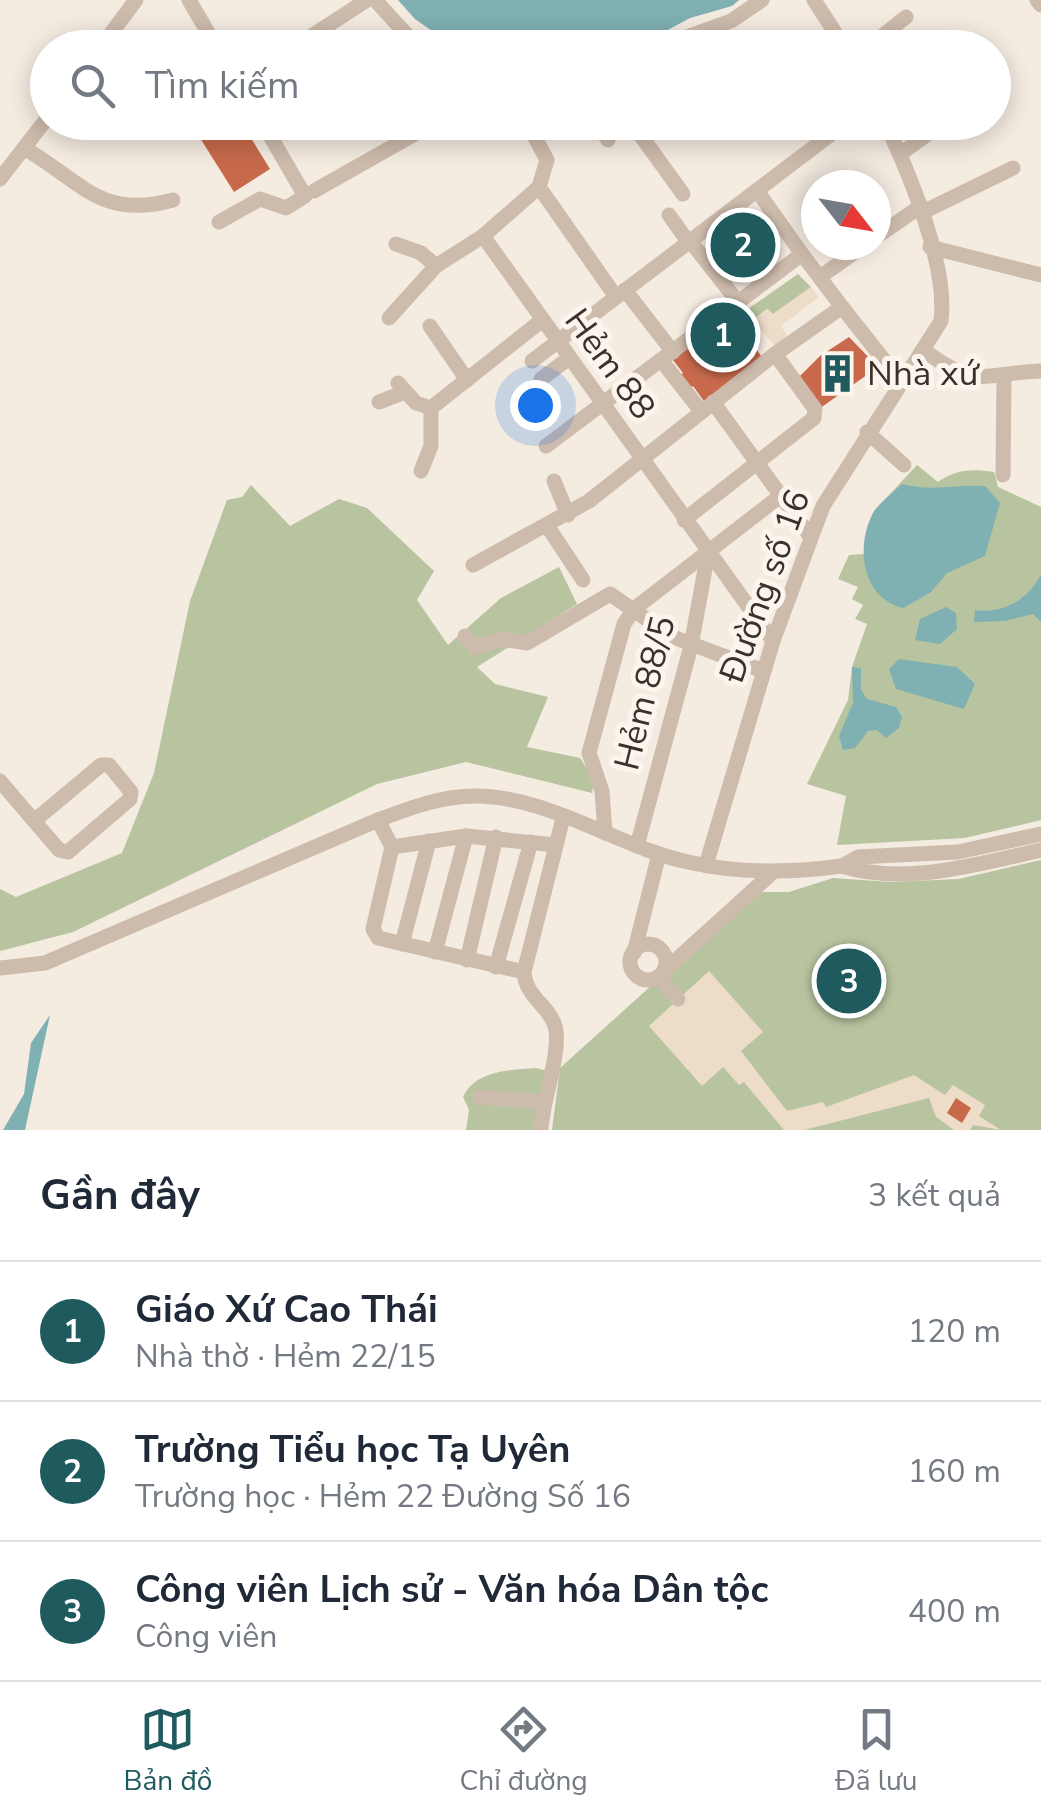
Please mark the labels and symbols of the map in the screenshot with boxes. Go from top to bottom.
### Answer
north arrow [801,170,891,260]
pin: 2 [710,208,776,282]
pin: 1 [690,298,756,372]
street label: Hẻm 88 [554,299,666,429]
place label: Nhà xứ [867,350,981,397]
building icon: Nhà xứ [816,352,858,394]
your location [510,380,561,431]
street label: Đường số 16 [708,483,822,690]
street label: Hẻm 88/5 [603,611,687,775]
pin: 3 [816,944,882,1018]

